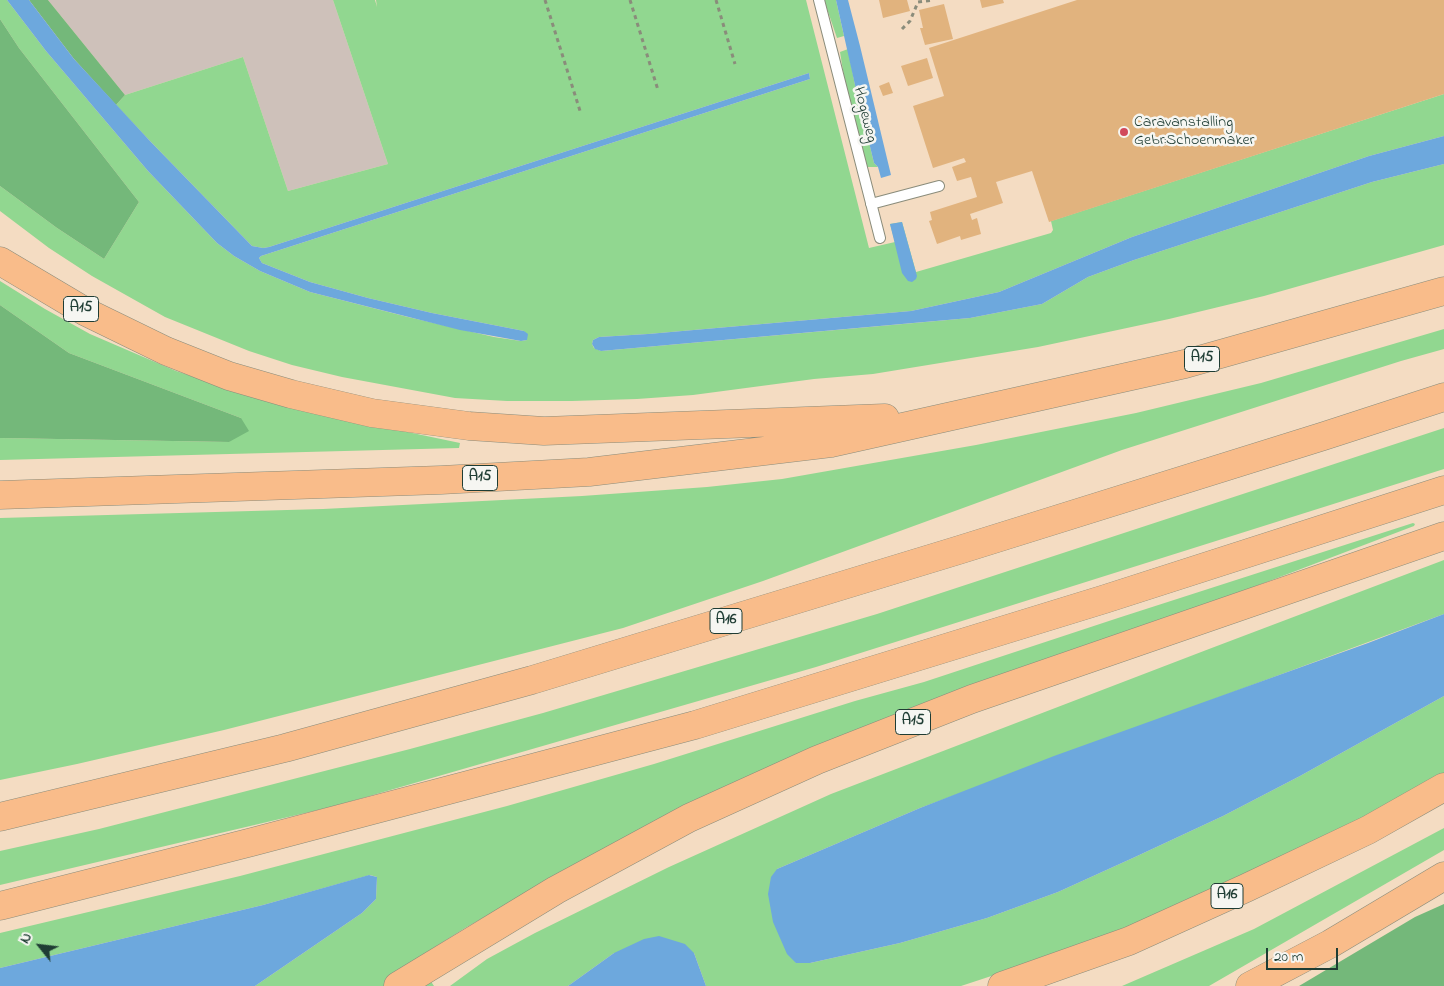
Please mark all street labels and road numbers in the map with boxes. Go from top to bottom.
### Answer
street label: Hogeweg [848,85,880,145]
road number: A15 [64,296,98,322]
road number: A15 [1184,346,1220,372]
road number: A15 [462,466,498,490]
road number: A16 [710,608,742,634]
road number: A15 [896,710,930,734]
road number: A16 [1211,884,1243,908]

